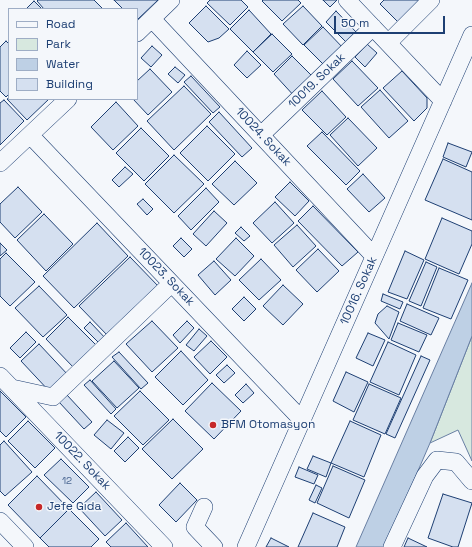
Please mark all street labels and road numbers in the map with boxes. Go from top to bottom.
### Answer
street label: 10019. Sokak [286,50,348,112]
street label: 10024. Sokak [232,105,294,169]
street label: 10023. Sokak [135,245,197,309]
street label: 10016. Sokak [338,255,380,327]
street label: 10022. Sokak [51,429,113,493]

